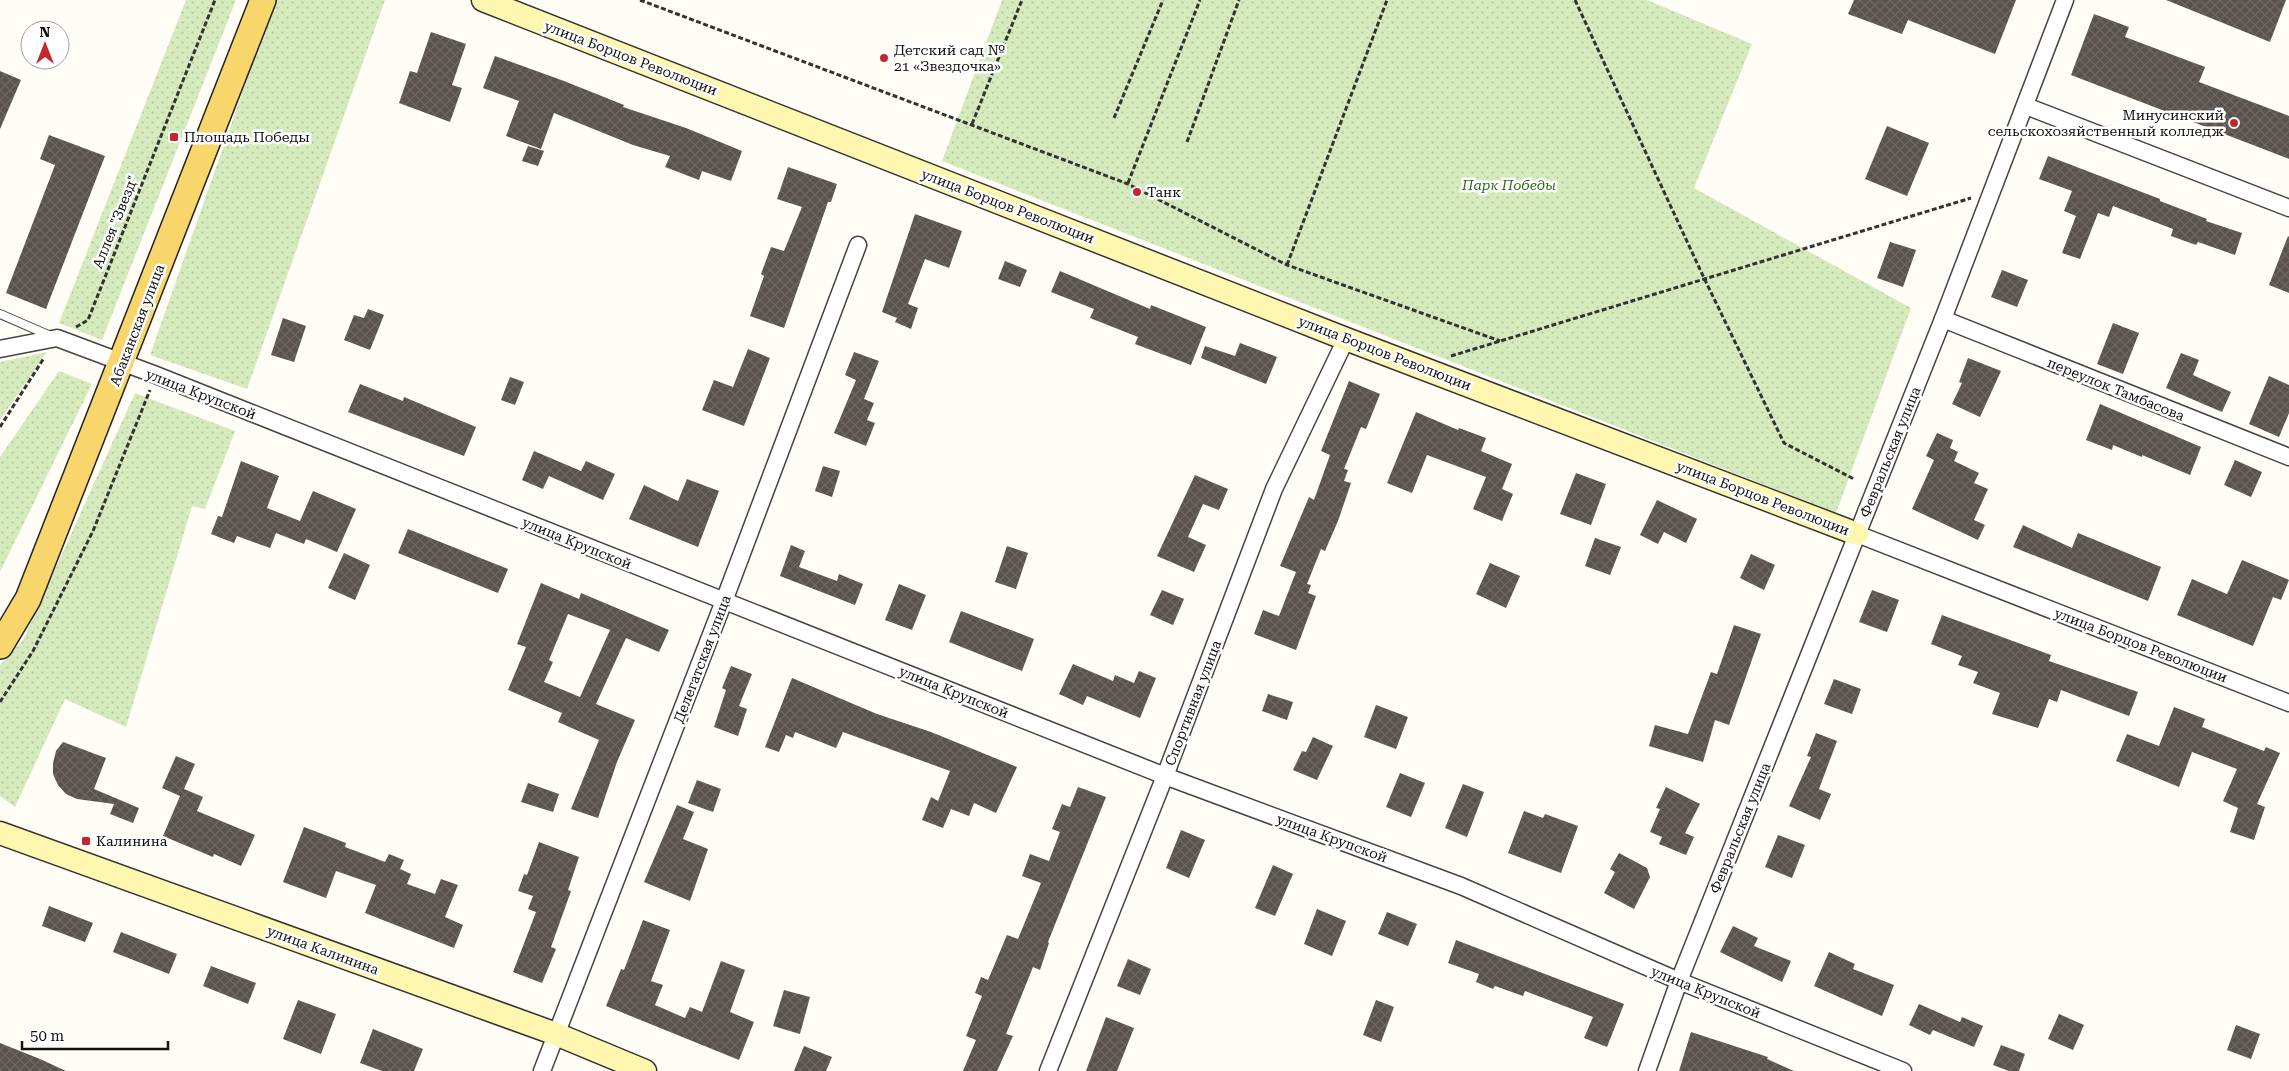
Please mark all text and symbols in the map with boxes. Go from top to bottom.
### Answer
street label: улица Борцов Революции [542,18,720,98]
north arrow [20,20,70,70]
text: N [40,24,51,40]
place label: Детский сад № 21 «Звездочка» [894,42,1005,74]
marker: Детский сад № 21 «Звездочка» [878,52,890,64]
place label: Минусинский сельскохозяйственный колледж [1988,107,2224,139]
marker: Минусинский сельскохозяйственный колледж [2228,117,2240,129]
place label: Площадь Победы [184,129,310,145]
marker: Площадь Победы [168,131,180,143]
street label: улица Борцов Революции [919,166,1097,246]
street label: Аллея "Звезд" [89,173,141,271]
park label: Парк Победы [1461,177,1556,193]
place label: Танк [1147,184,1181,200]
marker: Танк [1131,186,1143,198]
street label: Абаканская улица [106,262,168,388]
street label: улица Борцов Революции [1296,313,1474,393]
street label: переулок Тамбасова [2045,354,2187,424]
street label: улица Крупской [144,366,258,422]
street label: Февральская улица [1856,384,1924,520]
street label: улица Борцов Революции [1674,458,1852,538]
street label: улица Крупской [520,514,634,572]
street label: Делегатская улица [670,592,734,725]
street label: улица Борцов Революции [2052,605,2230,685]
street label: Спортивная улица [1162,638,1224,768]
street label: улица Крупской [897,663,1011,721]
street label: Февральская улица [1706,760,1774,896]
street label: улица Крупской [1274,811,1390,865]
place label: Калинина [96,833,168,849]
marker: Калинина [80,835,92,847]
street label: улица Калинина [265,922,381,978]
street label: улица Крупской [1649,963,1763,1021]
scale bar [22,1018,169,1050]
text: 50 m [30,1027,65,1045]

